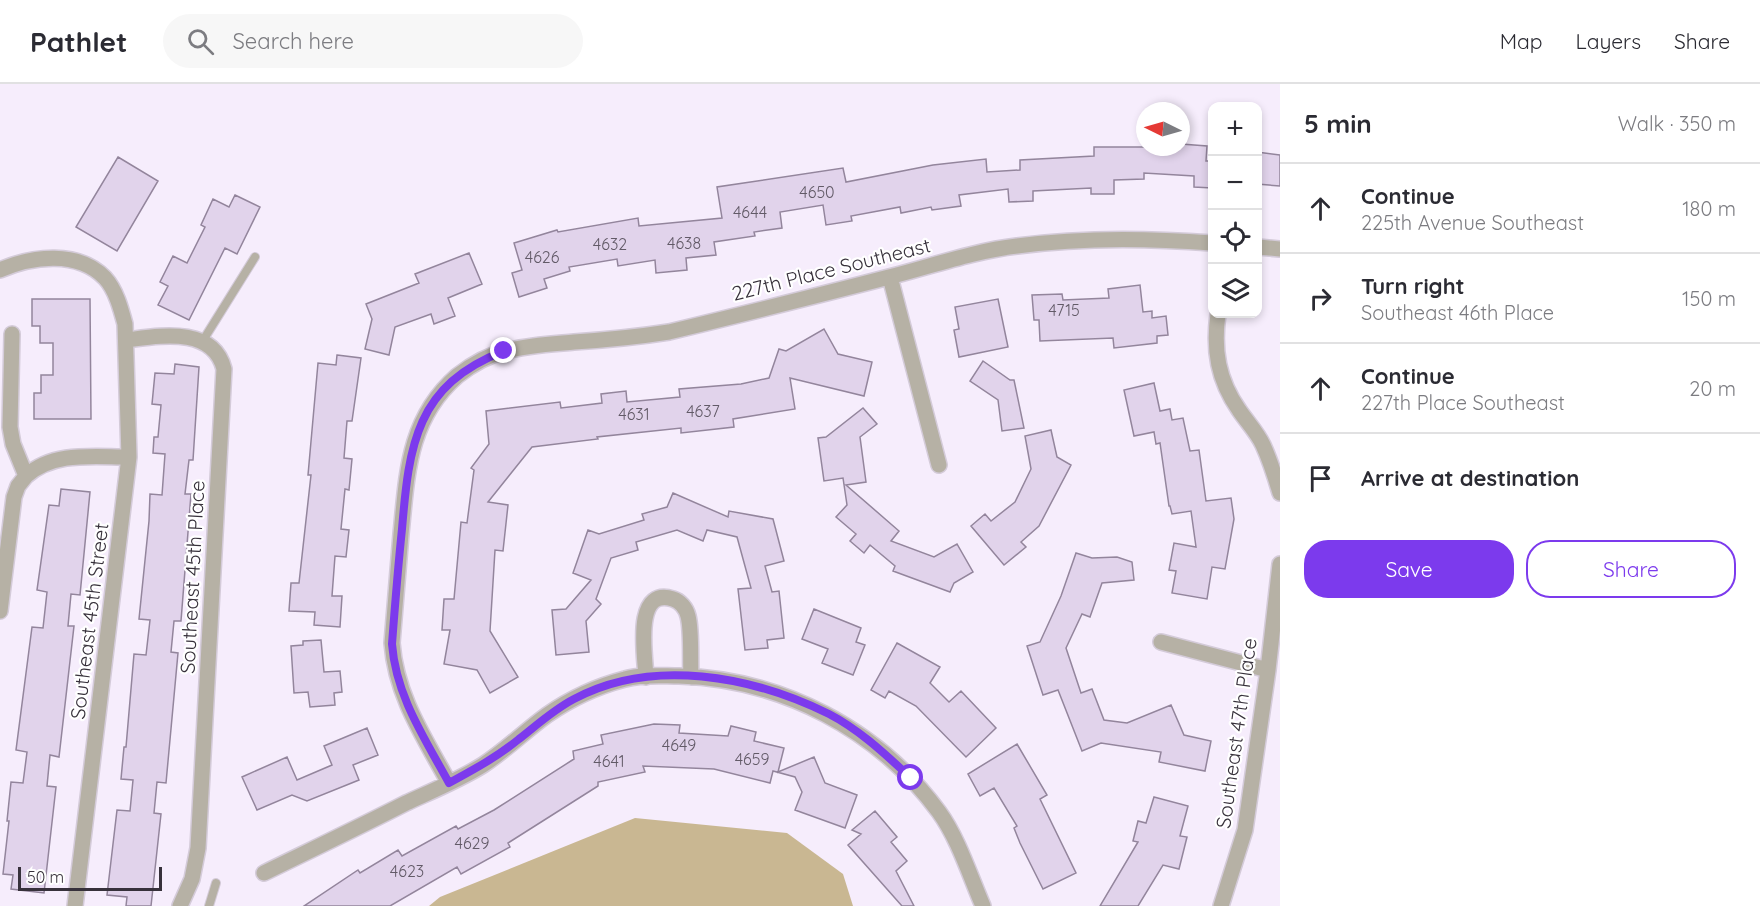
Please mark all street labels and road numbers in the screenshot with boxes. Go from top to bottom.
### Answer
street label: 227th Place Southeast [729,232,933,306]
street label: Southeast 45th Place [174,480,210,674]
street label: Southeast 45th Street [65,521,113,721]
street label: Southeast 47th Place [1210,636,1262,830]

